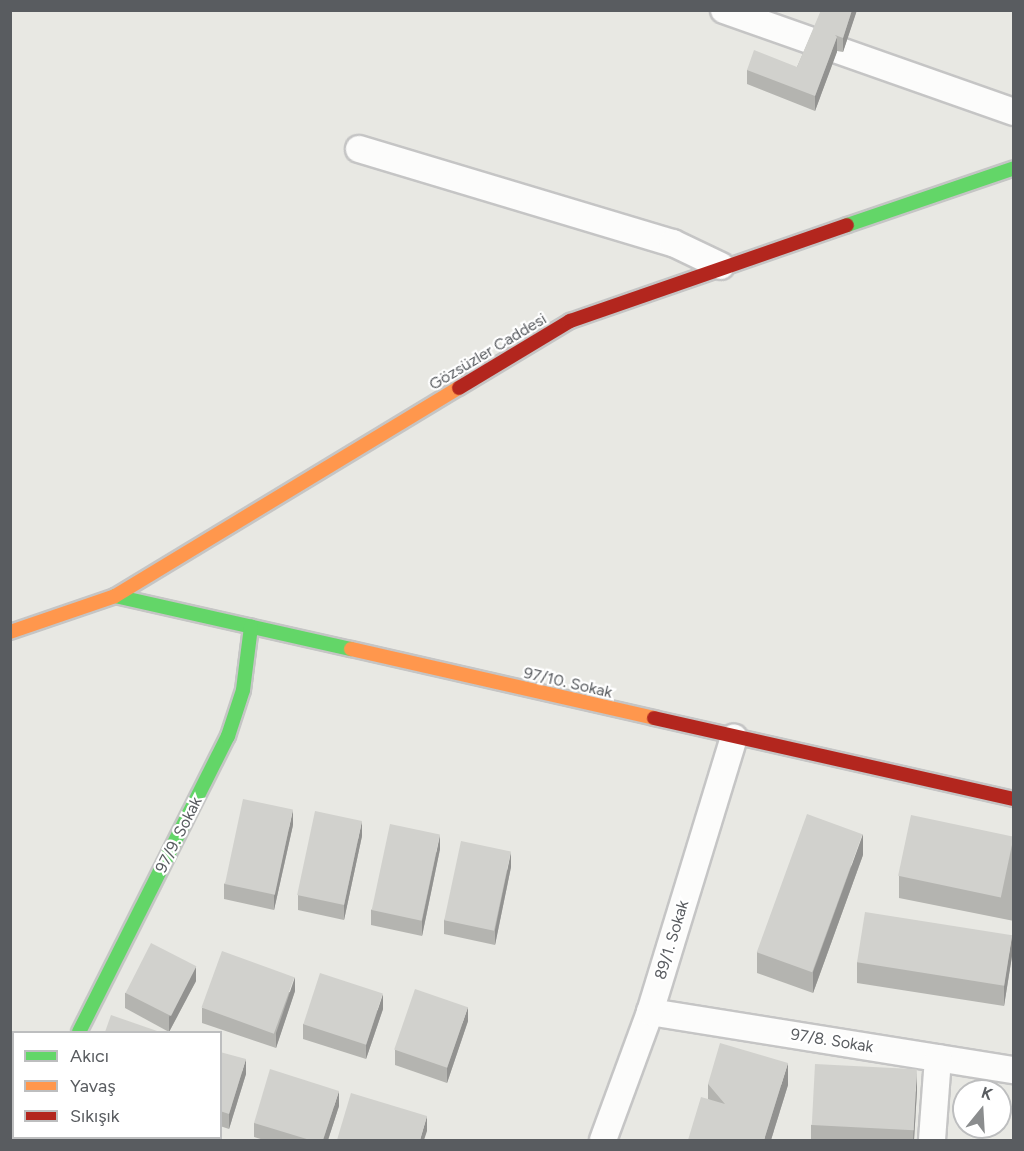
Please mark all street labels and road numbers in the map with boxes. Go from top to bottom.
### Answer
street label: Gözsüzler Caddesi [426,309,550,395]
street label: 97/10. Sokak [522,663,614,703]
street label: 97/9. Sokak [152,794,206,876]
street label: 89/1. Sokak [651,898,693,982]
street label: 97/8. Sokak [789,1025,875,1057]

